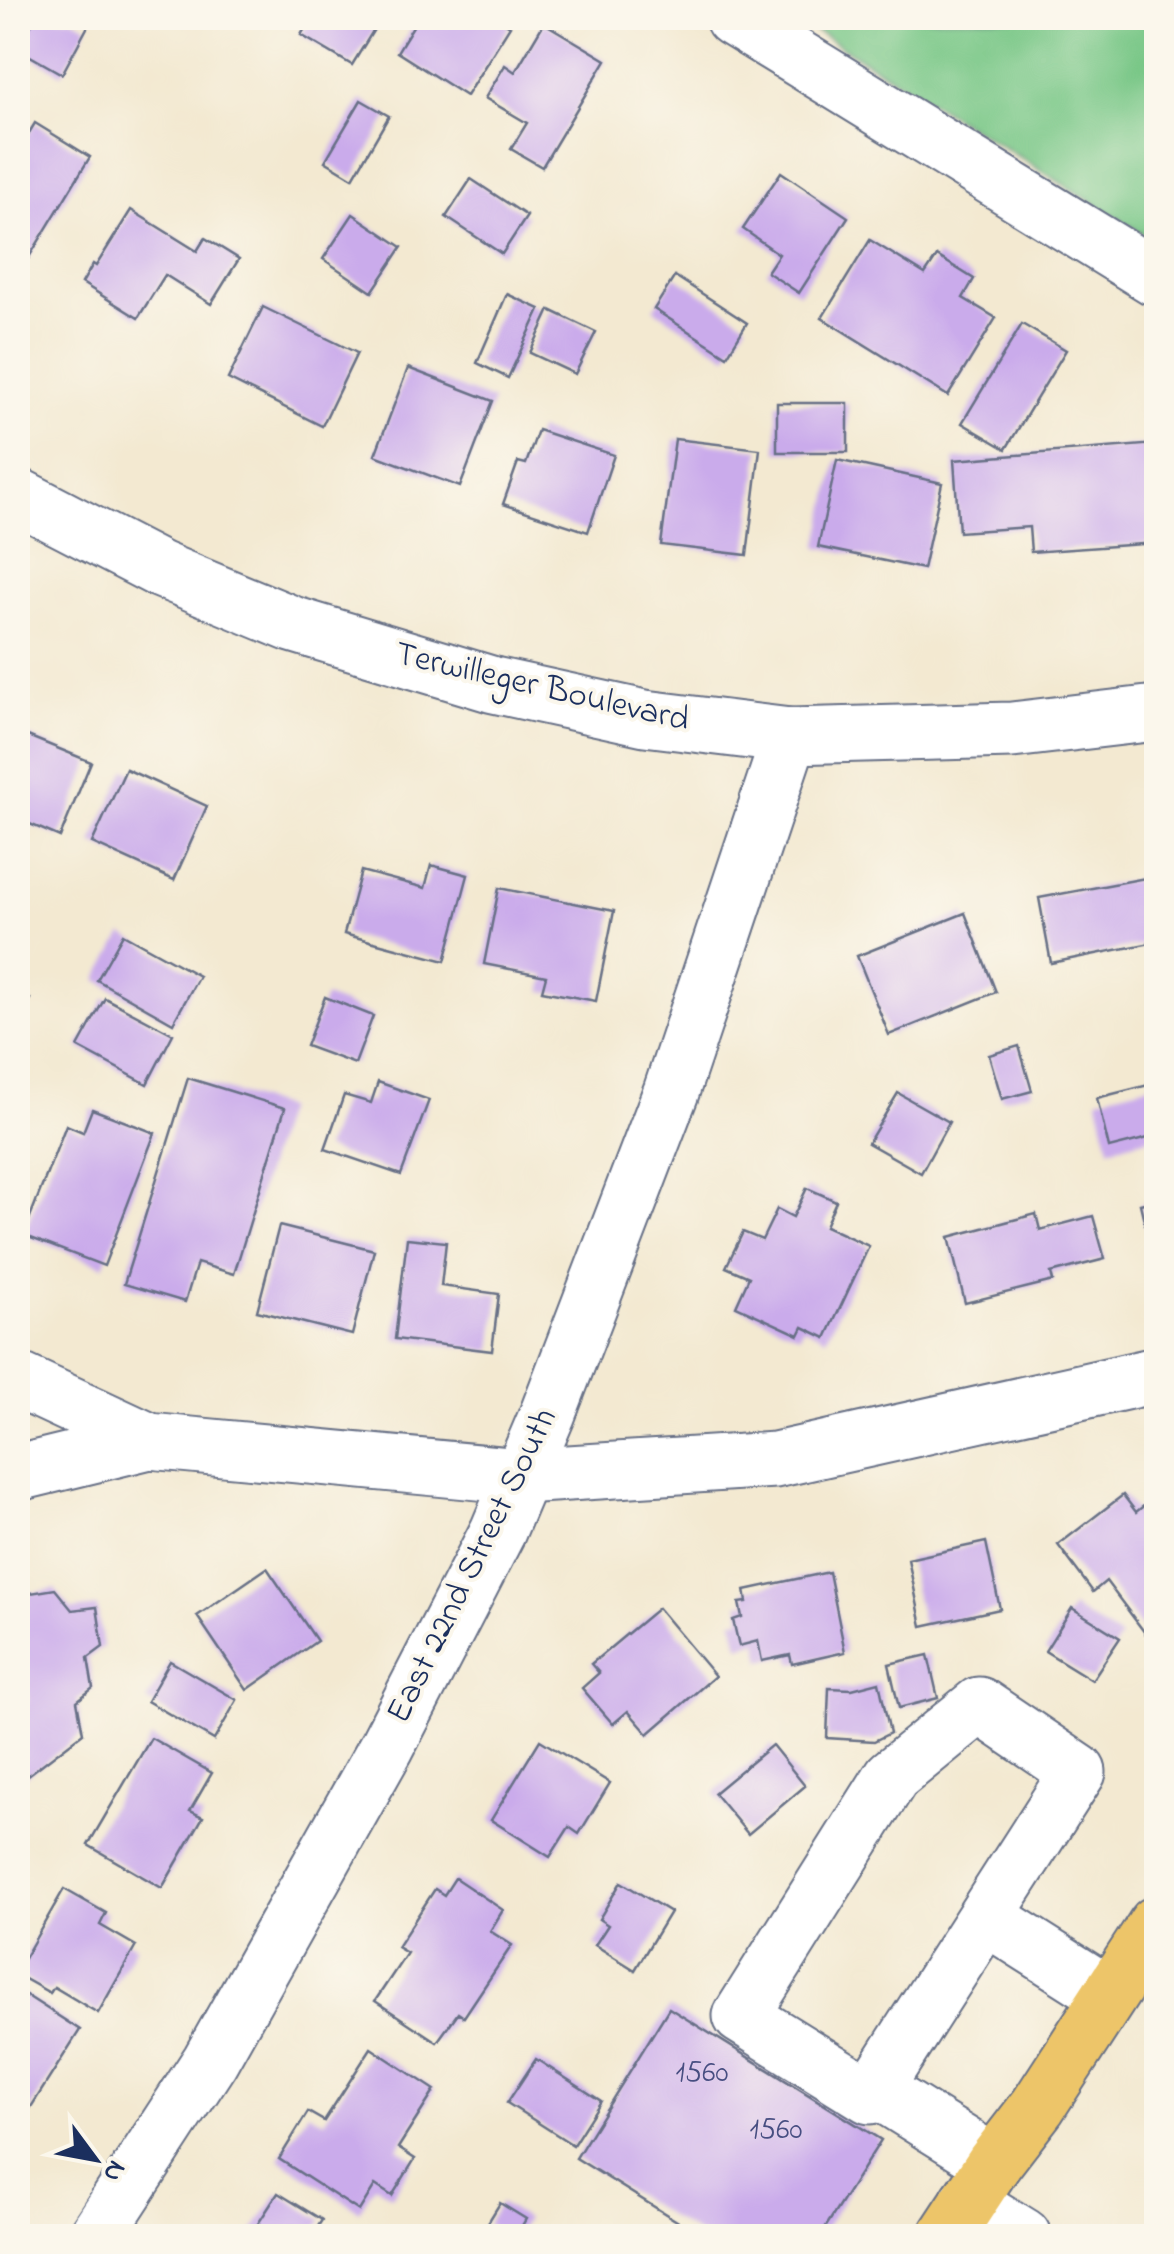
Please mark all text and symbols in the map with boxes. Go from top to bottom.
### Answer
street label: Terwilleger Boulevard [390,629,694,747]
street label: East 22nd Street South [374,1400,572,1732]
house number: 1560 [676,2052,728,2096]
north arrow [45,2109,145,2209]
house number: 1560 [750,2109,802,2153]
text: N [91,2152,136,2189]

